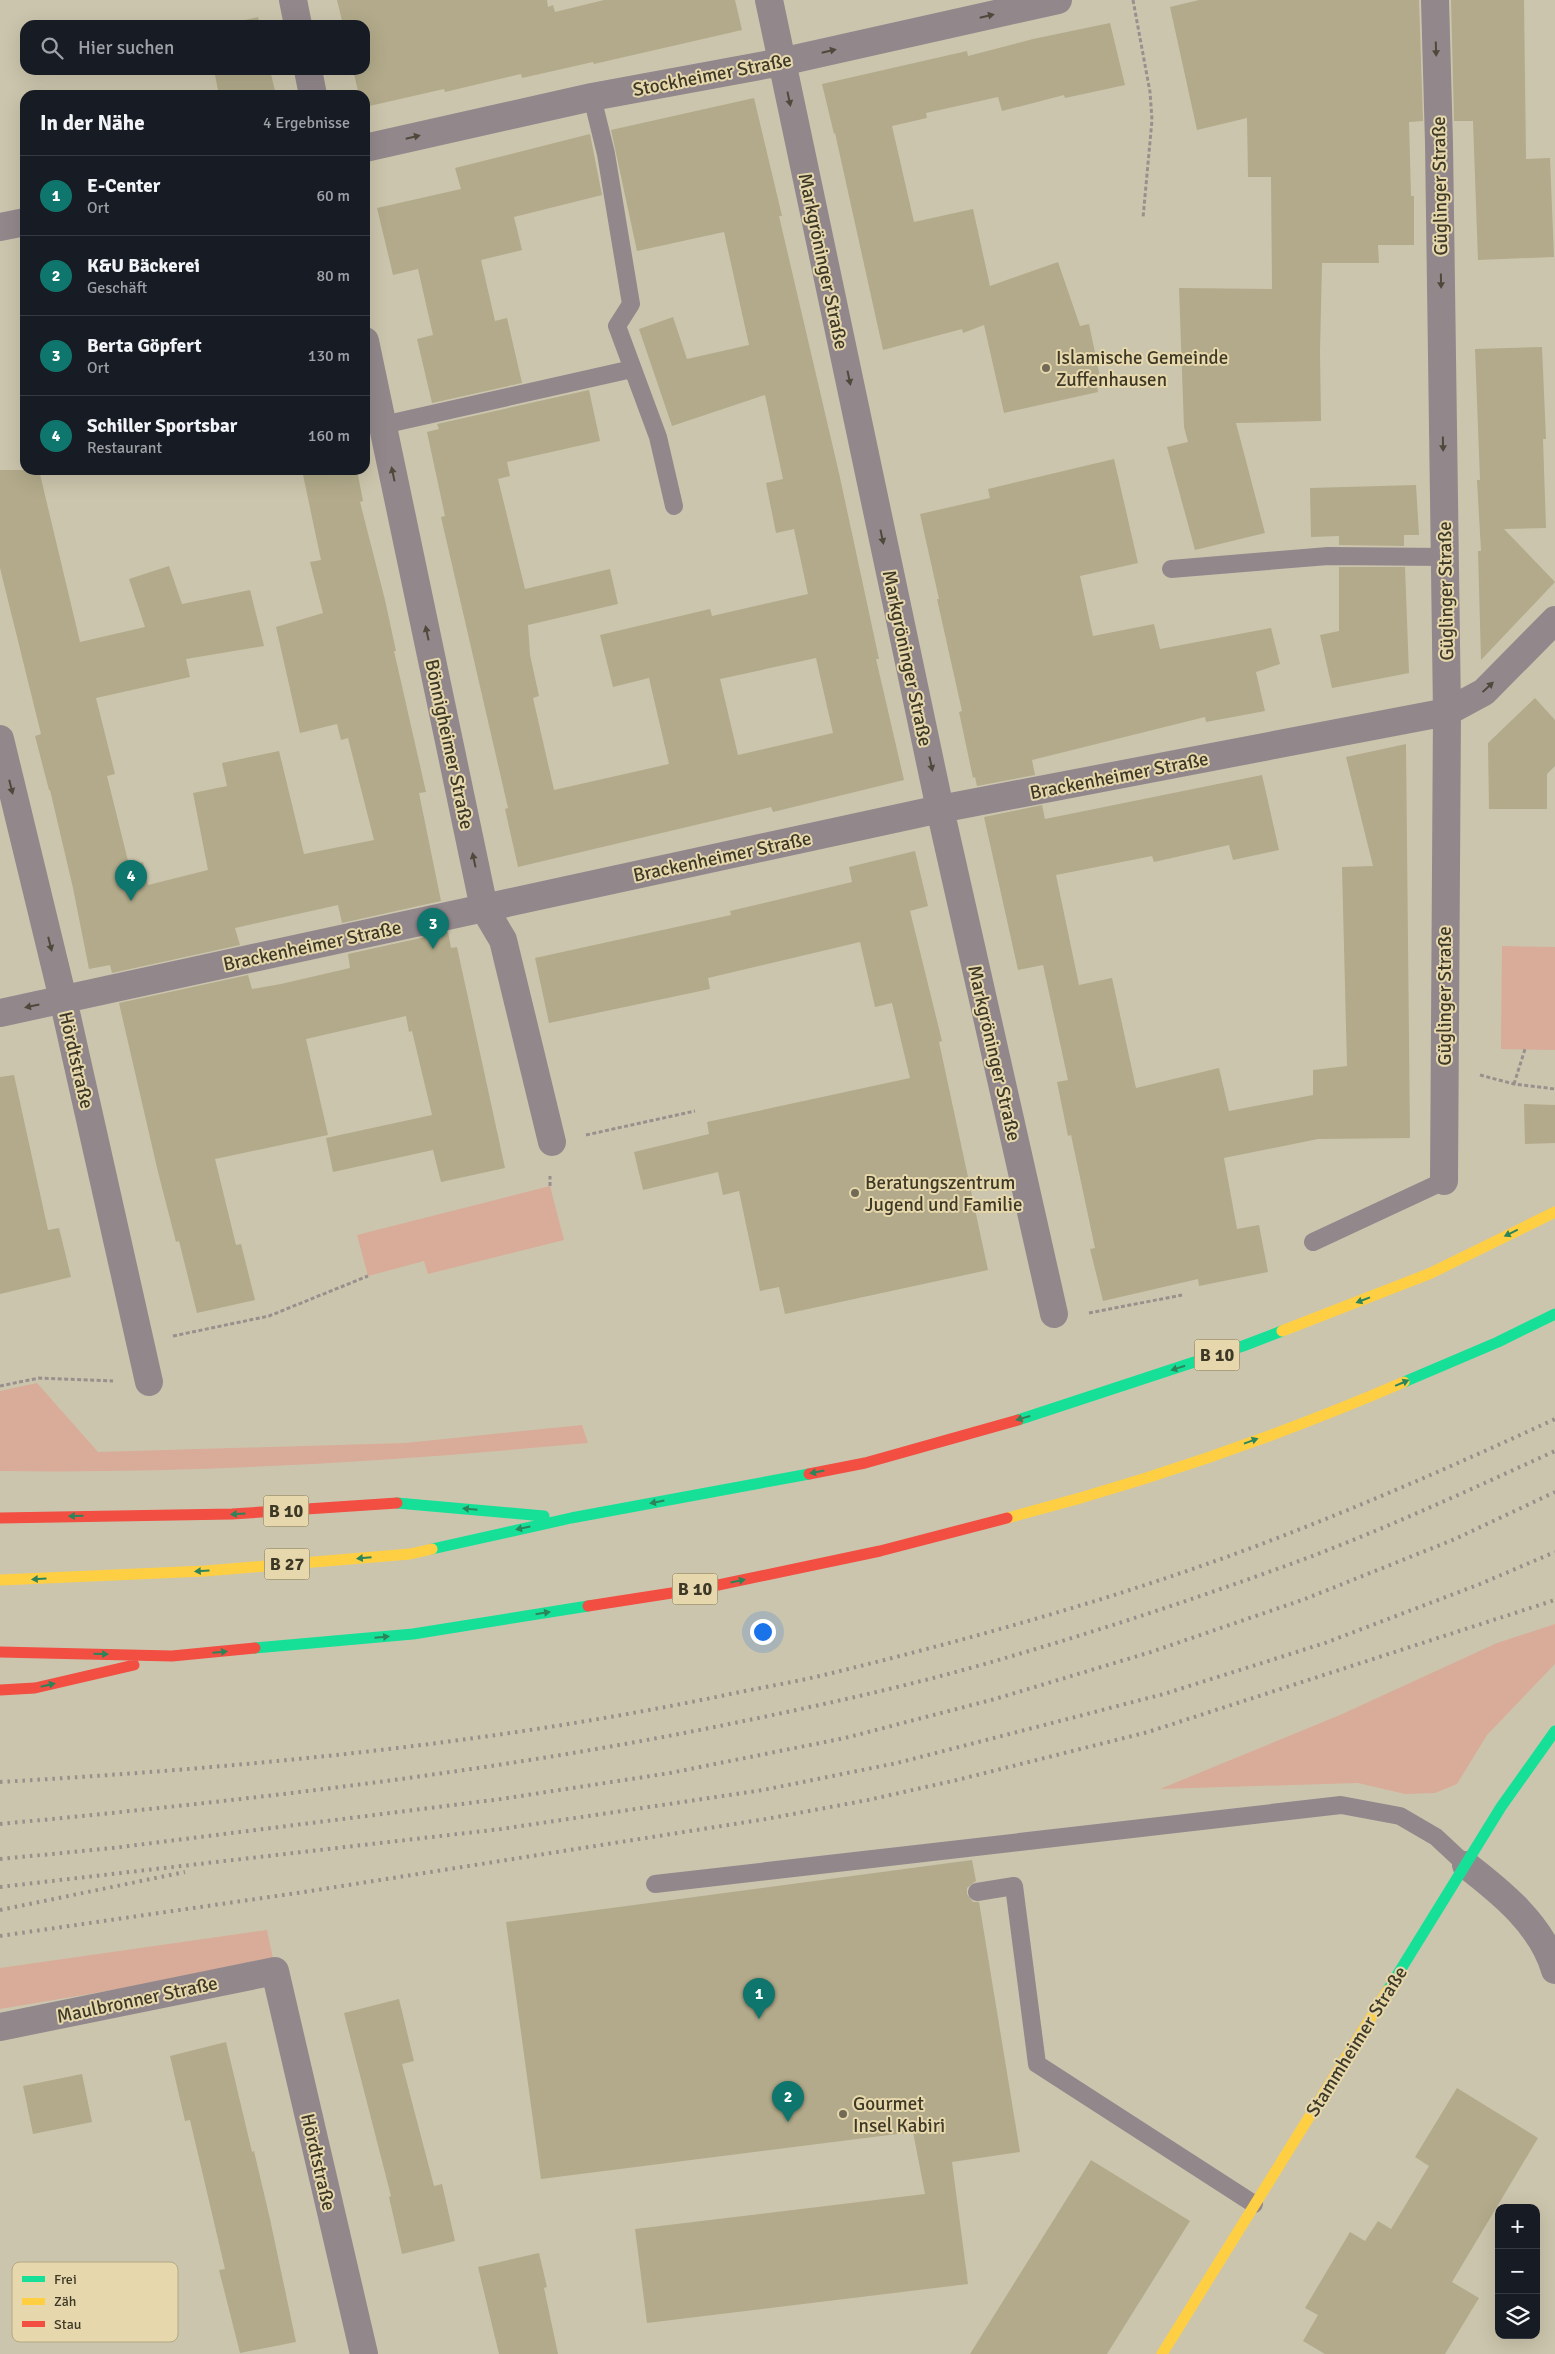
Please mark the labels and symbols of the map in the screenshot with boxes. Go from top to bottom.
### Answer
one-way arrow [980,12,995,20]
one-way arrow [1433,41,1441,57]
one-way arrow [821,47,836,55]
street label: Stockheimer Straße [631,48,794,102]
one-way arrow [786,92,794,108]
street label: Güglinger Straße [1427,116,1453,256]
one-way arrow [405,133,420,141]
street label: Markgröninger Straße [793,171,853,351]
one-way arrow [1437,273,1445,289]
place label: Islamische Gemeinde Zuffenhausen [1056,346,1228,392]
marker: Islamische Gemeinde Zuffenhausen [1040,362,1052,374]
one-way arrow [845,370,853,386]
one-way arrow [1439,436,1447,452]
one-way arrow [389,466,397,481]
street label: Güglinger Straße [1433,521,1459,661]
one-way arrow [879,529,887,545]
street label: Markgröninger Straße [877,568,937,748]
one-way arrow [422,624,430,640]
street label: Bönnigheimer Straße [419,657,479,831]
one-way arrow [1482,681,1494,693]
street label: Brackenheimer Straße [1028,747,1211,805]
one-way arrow [927,757,935,772]
one-way arrow [8,779,16,794]
street label: Brackenheimer Straße [631,826,814,888]
one-way arrow [470,853,478,868]
pin: 4 [115,860,147,901]
pin: 3 [417,908,449,949]
street label: Brackenheimer Straße [221,915,404,977]
street label: Güglinger Straße [1433,926,1457,1066]
one-way arrow [46,937,54,952]
street label: Markgröninger Straße [962,963,1026,1143]
one-way arrow [24,1002,39,1010]
street label: Hördtstraße [53,1009,99,1111]
place label: Beratungszentrum Jugend und Familie [865,1171,1022,1217]
marker: Beratungszentrum Jugend und Familie [849,1187,861,1199]
one-way arrow [1504,1229,1519,1238]
one-way arrow [1355,1296,1370,1304]
road number: B 10 [1194,1340,1240,1370]
one-way arrow [1170,1364,1185,1372]
one-way arrow [1395,1378,1409,1386]
one-way arrow [1016,1415,1031,1423]
one-way arrow [1244,1437,1259,1445]
one-way arrow [808,1468,824,1476]
road number: B 10 [264,1495,308,1526]
one-way arrow [649,1498,665,1506]
one-way arrow [462,1505,478,1513]
one-way arrow [230,1510,246,1518]
one-way arrow [67,1513,83,1521]
one-way arrow [515,1525,531,1533]
road number: B 27 [264,1548,310,1580]
one-way arrow [355,1554,371,1562]
one-way arrow [193,1568,209,1576]
road number: B 10 [672,1574,718,1605]
one-way arrow [31,1575,47,1583]
one-way arrow [730,1577,745,1585]
one-way arrow [535,1609,551,1617]
your location [750,1619,776,1645]
one-way arrow [374,1633,390,1641]
one-way arrow [213,1647,229,1655]
one-way arrow [93,1650,109,1658]
one-way arrow [41,1681,56,1689]
street label: Stammheimer Straße [1301,1962,1413,2121]
street label: Maulbronner Straße [54,1971,220,2029]
pin: 1 [743,1978,775,2019]
pin: 2 [772,2081,804,2122]
place label: Gourmet Insel Kabiri [853,2092,945,2138]
marker: Gourmet Insel Kabiri [837,2108,849,2120]
street label: Hördtstraße [295,2111,341,2213]
legend [12,2262,178,2342]
text: Frei [54,2271,77,2288]
text: Zäh [54,2293,76,2310]
text: Stau [54,2316,81,2333]

